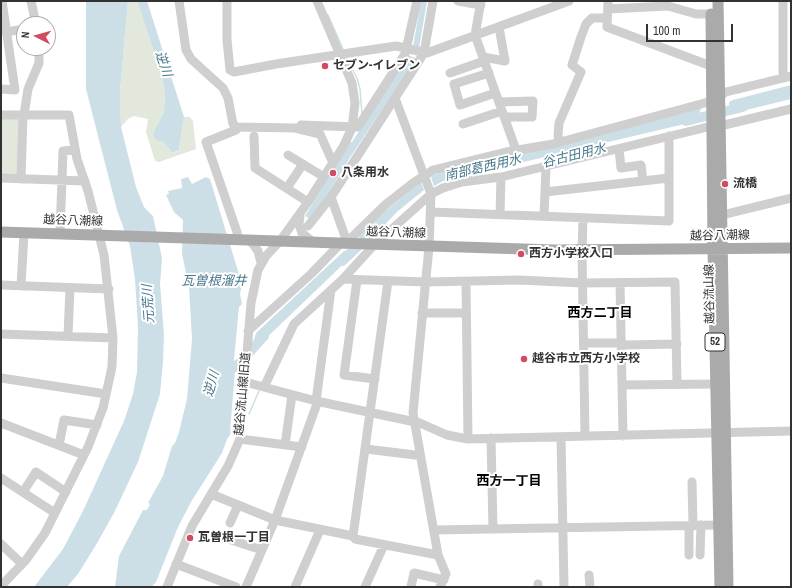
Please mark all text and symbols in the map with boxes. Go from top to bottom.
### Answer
north arrow [16,16,56,56]
scale bar [648,16,735,42]
text: 100 m [653,23,680,39]
text: N [18,31,32,39]
water label: 逆川 [151,49,175,79]
place label: セブン-イレブン [333,59,420,73]
marker: セブン-イレブン [320,61,330,71]
water label: 谷古田用水 [541,141,607,171]
water label: 南部葛西用水 [443,152,523,184]
place label: 八条用水 [341,166,389,180]
marker: 八条用水 [328,168,338,178]
place label: 流橋 [733,177,757,191]
marker: 流橋 [720,179,730,189]
street label: 越谷八潮線 [43,213,103,229]
street label: 越谷八潮線 [366,225,426,241]
street label: 越谷八潮線 [690,228,750,244]
place label: 西方小学校入口 [529,247,613,261]
marker: 西方小学校入口 [516,249,526,259]
street label: 越谷流山線 [702,264,718,324]
water label: 瓦曽根溜井 [182,274,246,290]
water label: 元荒川 [140,284,158,324]
district label: 西方二丁目 [568,306,632,322]
road number: 52 [705,333,725,351]
street label: 越谷流山線旧道 [232,352,254,436]
place label: 越谷市立西方小学校 [532,352,640,366]
marker: 越谷市立西方小学校 [519,354,529,364]
water label: 逆川 [201,369,223,399]
district label: 西方一丁目 [477,474,541,490]
place label: 瓦曽根一丁目 [198,531,270,545]
marker: 瓦曽根一丁目 [185,533,195,543]

